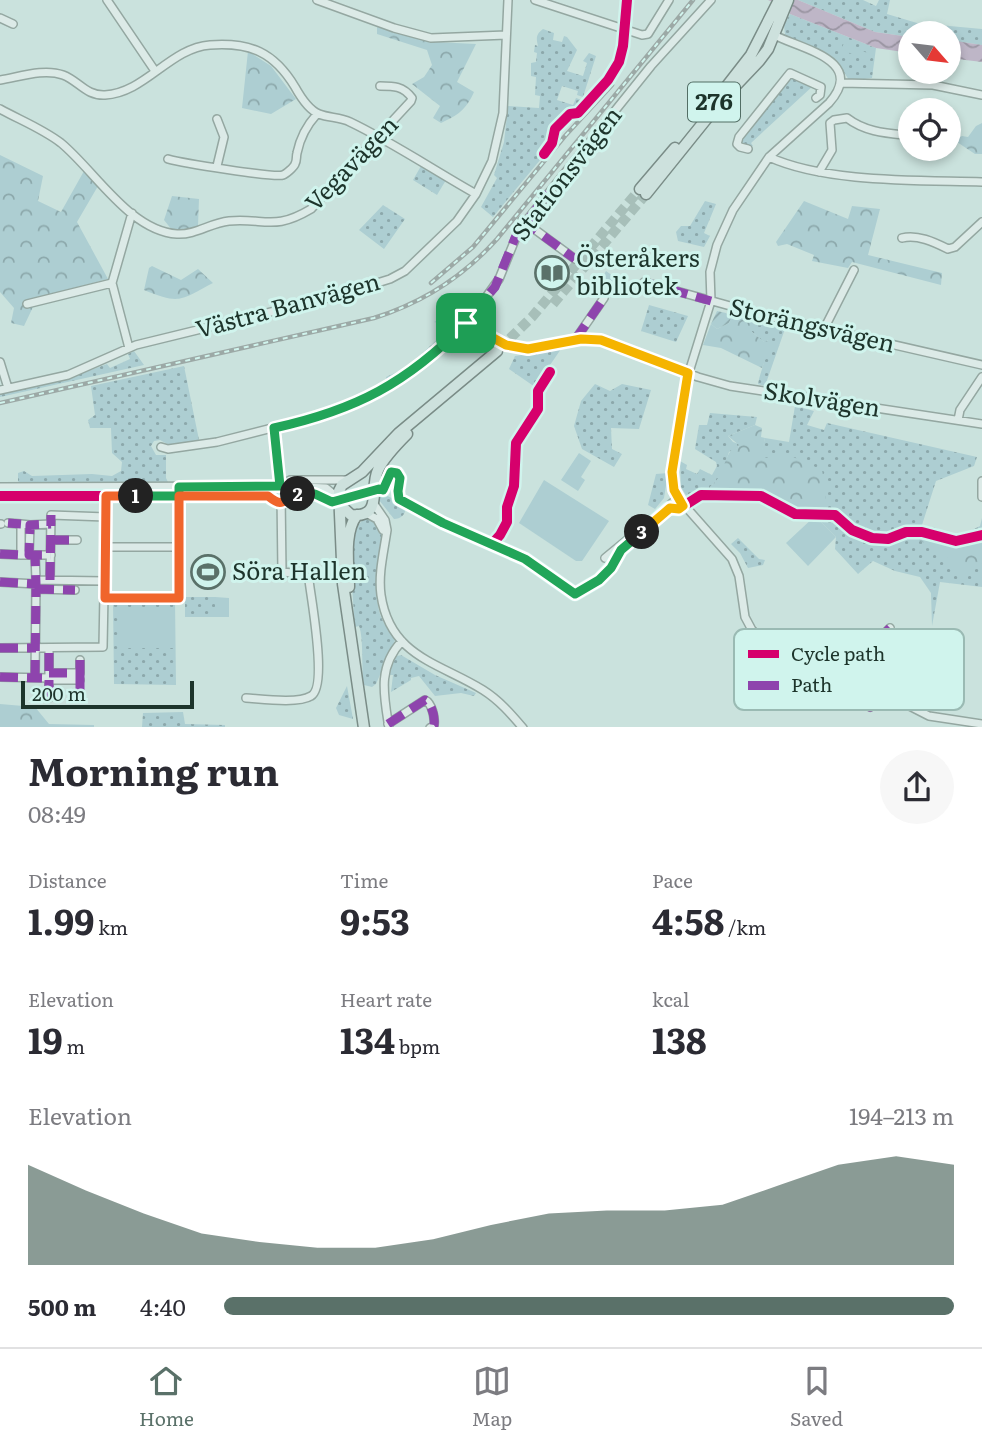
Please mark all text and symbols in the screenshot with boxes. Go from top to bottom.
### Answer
north arrow [898,21,961,84]
map controls [898,21,961,161]
road number: 276 [688,82,740,122]
street label: Stationsvägen [502,98,629,247]
button: locate [898,98,961,161]
street label: Vegavägen [296,107,405,218]
place label: Österåkers bibliotek [576,239,700,302]
library icon: Österåkers bibliotek [533,254,571,292]
street label: Västra Banvägen [191,262,383,345]
street label: Storängsvägen [726,288,899,360]
pin [436,293,496,353]
icon: arrive [447,304,485,342]
street label: Skolvägen [762,371,883,424]
pin: 2 [280,476,316,512]
pin: 1 [118,478,154,514]
text: 2 [292,479,303,507]
text: 1 [132,481,139,509]
pin: 3 [624,514,660,550]
text: 3 [636,517,647,545]
place label: Söra Hallen [232,552,366,587]
sports icon: Söra Hallen [189,553,227,591]
legend [734,629,964,710]
text: Cycle path [791,639,885,667]
text: Path [791,670,832,698]
scale bar [21,678,194,710]
text: 200 m [32,679,86,707]
text: Morning run [28,741,279,798]
button: share [880,750,954,824]
text: 08:49 [28,796,86,830]
text: Distance [28,866,107,894]
text: Time [340,866,388,894]
text: Pace [652,866,693,894]
text: 1.99 [28,894,94,946]
text: 9:53 [340,894,410,946]
text: 4:58 [652,894,724,946]
text: km [94,913,128,941]
text: /km [724,913,766,941]
text: Elevation [28,985,114,1013]
text: Heart rate [340,985,432,1013]
text: kcal [652,985,689,1013]
text: 19 [28,1013,63,1065]
text: 134 [340,1013,395,1065]
text: 138 [652,1013,707,1065]
text: m [63,1032,85,1060]
text: bpm [395,1032,440,1060]
text: Elevation [28,1098,132,1132]
text: 194–213 m [849,1098,954,1132]
text: 500 m [28,1289,96,1323]
text: 4:40 [140,1289,186,1323]
tab: Home [139,1362,194,1432]
tab: Map [472,1362,512,1432]
tab: Saved [790,1362,843,1432]

